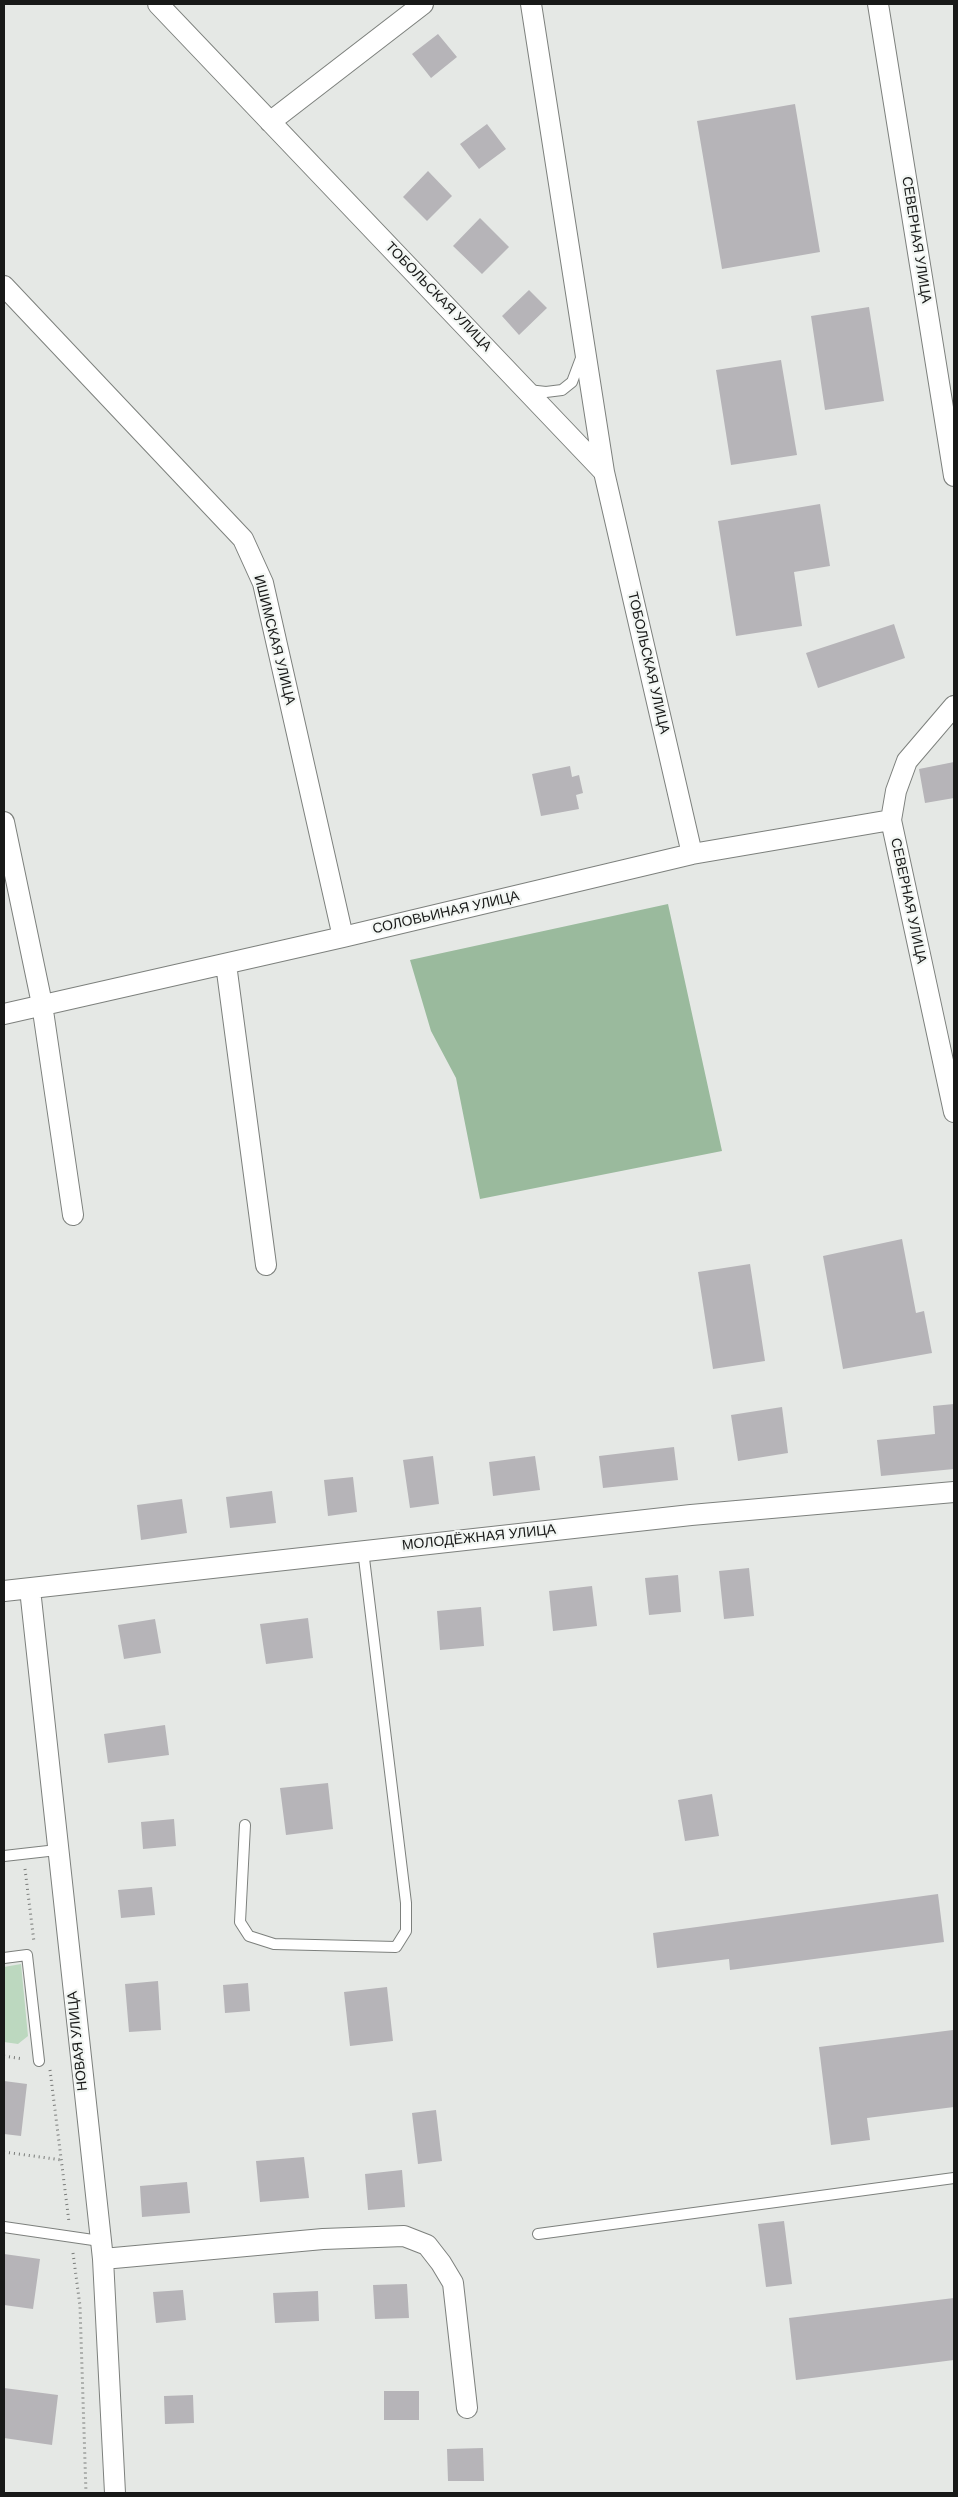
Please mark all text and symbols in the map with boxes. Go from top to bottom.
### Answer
street label: СЕВЕРНАЯ УЛИЦА [898,175,934,305]
street label: ТОБОЛЬСКАЯ УЛИЦА [381,239,495,355]
street label: ИШИМСКАЯ УЛИЦА [250,573,298,707]
street label: ТОБОЛЬСКАЯ УЛИЦА [623,590,673,736]
street label: СЕВЕРНАЯ УЛИЦА [886,837,930,965]
street label: СОЛОВЬИНАЯ УЛИЦА [371,888,521,938]
street label: МОЛОДЁЖНАЯ УЛИЦА [401,1522,557,1554]
street label: НОВАЯ УЛИЦА [64,1990,92,2092]

